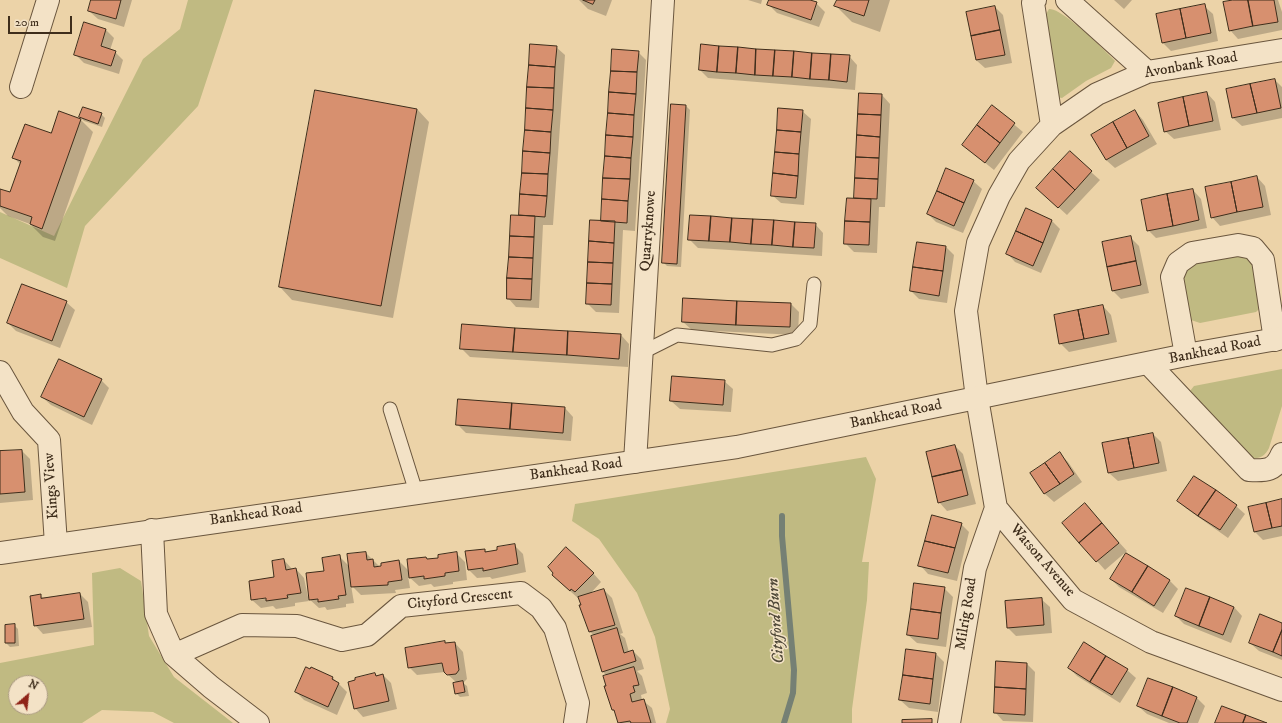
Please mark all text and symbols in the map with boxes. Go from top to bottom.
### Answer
scale bar [10,8,74,34]
text: 20 m [15,15,39,30]
street label: Avonbank Road [1143,49,1239,83]
street label: Quarryknowe [637,190,661,272]
street label: Bankhead Road [1167,333,1263,369]
street label: Bankhead Road [849,396,943,434]
street label: Kings View [41,452,63,520]
street label: Bankhead Road [529,455,623,485]
street label: Bankhead Road [209,500,303,530]
street label: Watson Avenue [1005,521,1079,601]
street label: Milrig Road [952,576,982,652]
water label: Cityford Burn [764,578,790,664]
street label: Cityford Crescent [406,586,514,614]
north arrow [8,675,48,715]
text: N [26,677,40,694]

